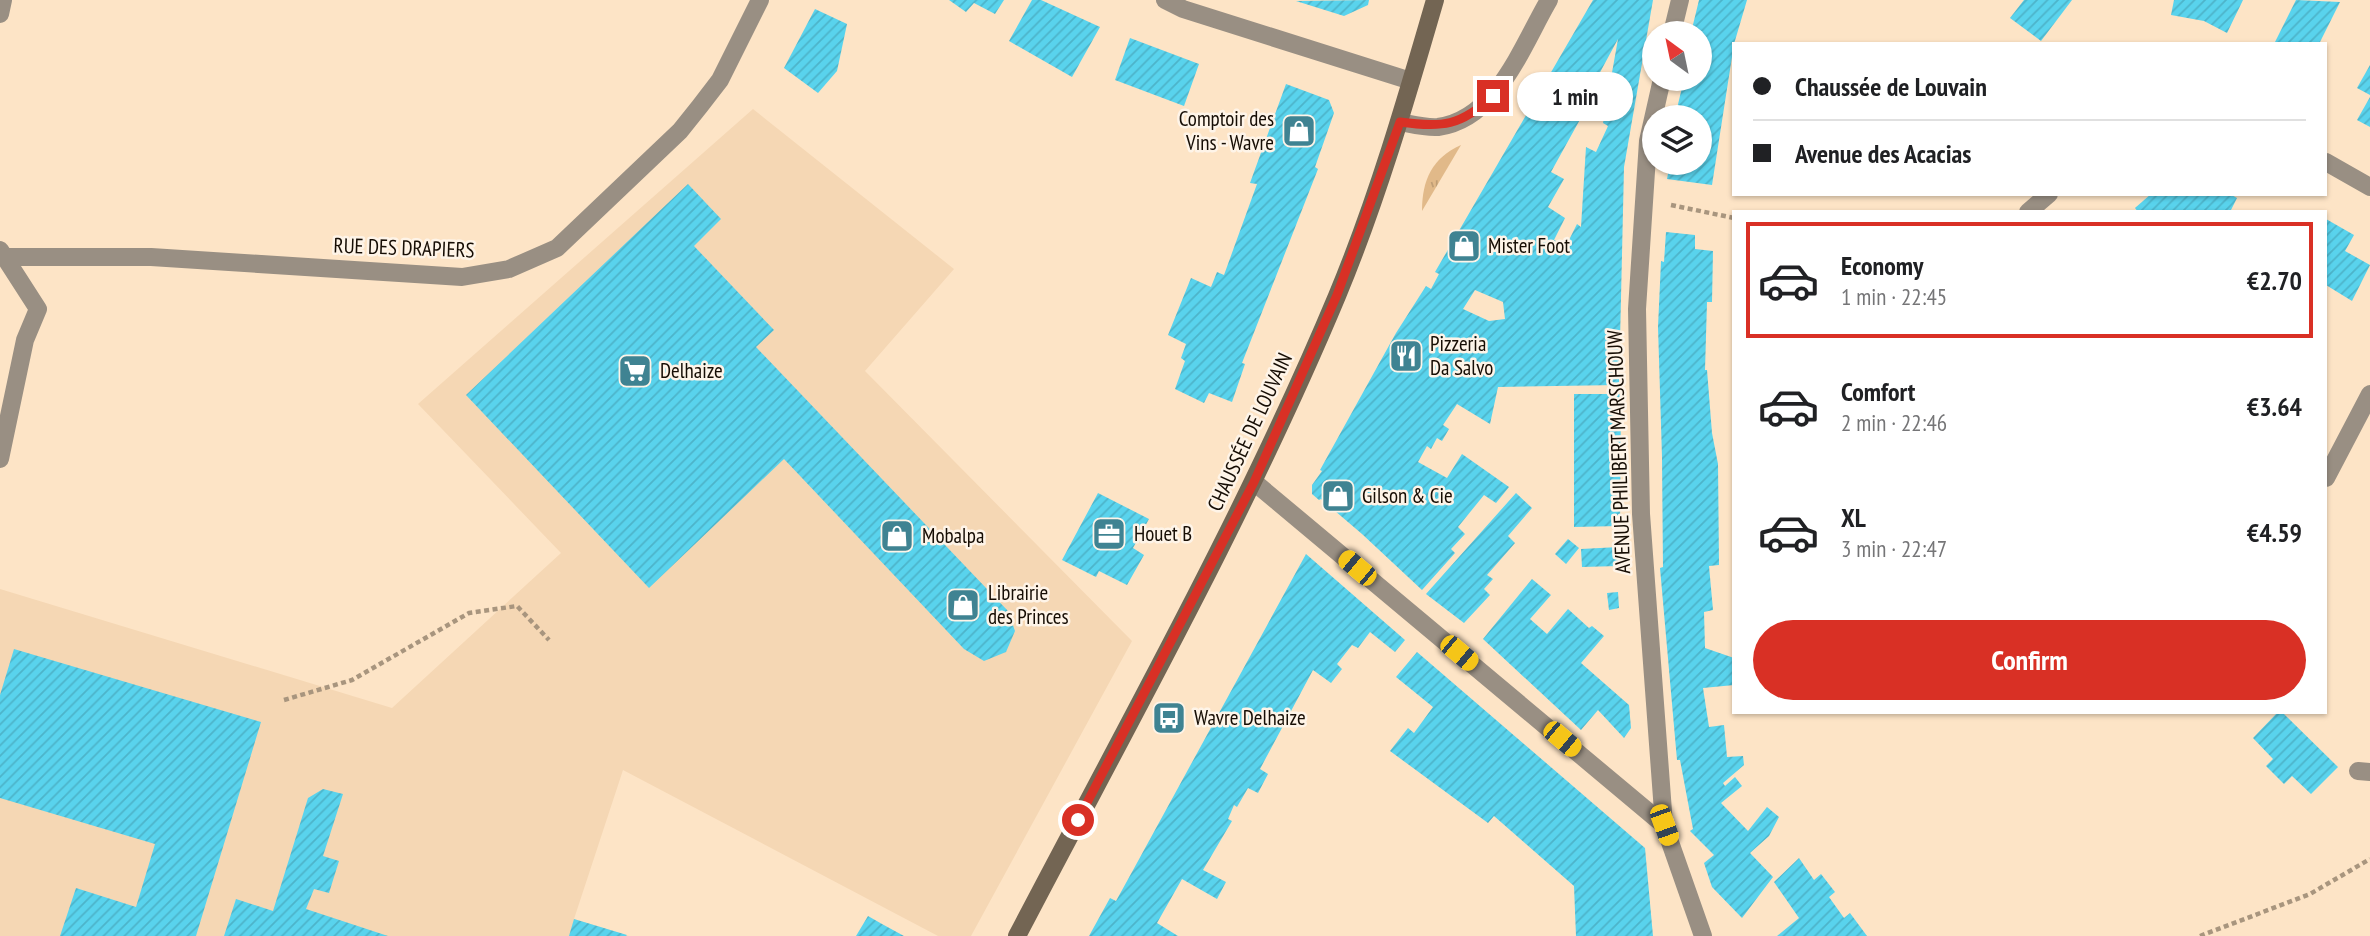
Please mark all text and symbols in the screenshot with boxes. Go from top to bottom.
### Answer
north arrow [1642,21,1712,91]
map controls [1642,21,1712,175]
text: Chaussée de Louvain [1795,70,1987,103]
callout: 1 min [1518,72,1633,120]
route end [1477,80,1509,112]
text: 1 min [1552,82,1598,111]
place label: Comptoir des Vins - Wavre [1179,105,1274,156]
button: layers [1642,105,1712,175]
shop icon: Comptoir des Vins - Wavre [1280,112,1318,150]
text: Avenue des Acacias [1795,137,1971,170]
shop icon: Mister Foot [1445,227,1483,265]
street label: RUE DES DRAPIERS [333,232,475,263]
place label: Mister Foot [1488,232,1570,259]
icon: car [1757,249,1820,312]
text: Economy [1841,249,1923,282]
text: €2.70 [2247,264,2302,297]
text: 1 min · 22:45 [1841,282,1947,311]
place label: Pizzeria Da Salvo [1430,330,1493,381]
street label: AVENUE PHILIBERT MARSCHOUW [1601,330,1636,574]
restaurant icon: Pizzeria Da Salvo [1387,337,1425,375]
street label: CHAUSSÉE DE LOUVAIN [1201,348,1298,515]
supermarket icon: Delhaize [616,352,654,390]
place label: Delhaize [660,357,723,384]
icon: car [1757,375,1820,438]
text: Comfort [1841,375,1915,408]
text: €3.64 [2247,390,2302,423]
text: 2 min · 22:46 [1841,408,1947,437]
shop icon: Gilson & Cie [1319,477,1357,515]
place label: Gilson & Cie [1362,482,1453,509]
icon: car [1757,501,1820,564]
text: XL [1841,501,1866,534]
office icon: Houet B [1090,515,1128,553]
text: €4.59 [2247,516,2302,549]
shop icon: Mobalpa [878,517,916,555]
place label: Houet B [1134,520,1192,547]
place label: Mobalpa [922,522,984,549]
text: 3 min · 22:47 [1841,534,1947,563]
car [1335,546,1380,590]
place label: Librairie des Princes [988,579,1069,630]
shop icon: Librairie des Princes [944,586,982,624]
button: Confirm [1753,620,2306,700]
car [1437,631,1482,675]
bus stop icon: Wavre Delhaize [1150,699,1188,737]
place label: Wavre Delhaize [1194,704,1306,731]
car [1540,717,1585,761]
car [1647,802,1682,848]
route start [1062,804,1094,836]

